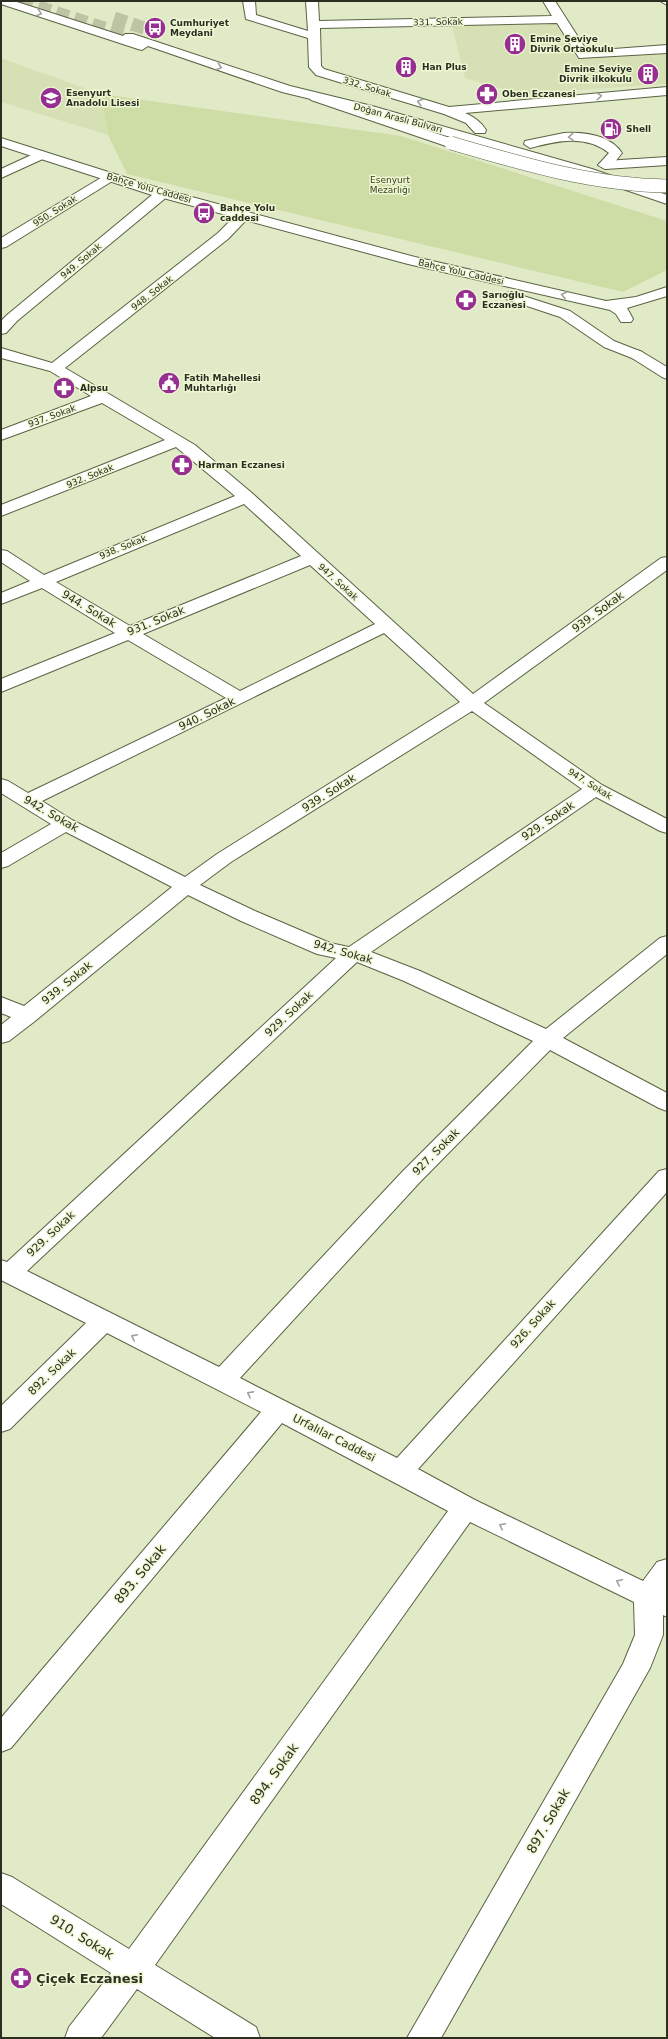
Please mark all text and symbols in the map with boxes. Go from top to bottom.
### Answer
one-way arrow [36,8,43,17]
bus stop icon: Cumhuriyet Meydani [142,15,168,41]
street label: 331. Sokak [413,17,464,27]
place label: Cumhuriyet Meydani [170,18,230,38]
building icon: Emine Seviye Divrik Ortaokulu [502,31,528,57]
place label: Emine Seviye Divrik Ortaokulu [530,34,614,54]
building icon: Han Plus [393,54,419,80]
building icon: Emine Seviye Divrik ilkokulu [635,61,661,87]
one-way arrow [215,62,222,71]
place label: Han Plus [422,62,467,72]
place label: Emine Seviye Divrik ilkokulu [559,64,632,84]
street label: 332. Sokak [342,75,393,99]
pharmacy icon: Oben Eczanesi [474,81,500,107]
school or university icon: Esenyurt Anadolu Lisesi [38,85,64,111]
place label: Esenyurt Anadolu Lisesi [66,88,139,108]
place label: Oben Eczanesi [502,89,576,99]
one-way arrow [595,92,602,101]
one-way arrow [417,98,424,107]
street label: Doğan Araslı Bulvarı [352,101,444,135]
fuel station icon: Shell [598,116,624,142]
place label: Shell [626,124,651,134]
one-way arrow [568,132,574,141]
street label: Bahçe Yolu Caddesi [106,171,192,205]
park label: Esenyurt Mezarlığı [370,175,410,195]
street label: 950. Sokak [31,193,79,228]
bus stop icon: Bahçe Yolu caddesi [191,200,217,226]
place label: Bahçe Yolu caddesi [220,203,275,223]
street label: 949. Sokak [59,241,104,281]
street label: Bahçe Yolu Caddesi [417,257,505,287]
street label: 948. Sokak [129,273,175,312]
pharmacy icon: Sarıoğlu Eczanesi [453,287,479,313]
place label: Sarıoğlu Eczanesi [482,290,526,310]
one-way arrow [561,291,567,299]
public building icon: Fatih Mahellesi Muhtarlığı [156,370,182,396]
place label: Fatih Mahellesi Muhtarlığı [184,373,261,393]
pharmacy icon: Alpsu [51,375,77,401]
place label: Alpsu [80,383,108,393]
street label: 937. Sokak [27,402,78,429]
pharmacy icon: Harman Eczanesi [169,452,195,478]
place label: Harman Eczanesi [198,460,285,470]
street label: 932. Sokak [65,462,116,490]
street label: 938. Sokak [98,533,149,561]
street label: 947. Sokak [316,562,360,603]
street label: 944. Sokak [60,588,119,631]
street label: 939. Sokak [570,588,627,635]
street label: 931. Sokak [125,603,187,638]
street label: 940. Sokak [177,695,238,733]
street label: 947. Sokak [566,767,614,802]
street label: 939. Sokak [300,771,359,815]
street label: 942. Sokak [21,793,81,835]
street label: 929. Sokak [519,798,577,843]
street label: 942. Sokak [312,937,375,967]
street label: 939. Sokak [39,958,95,1007]
street label: 929. Sokak [262,988,316,1040]
street label: 927. Sokak [410,1125,463,1178]
street label: 929. Sokak [24,1208,78,1260]
street label: 926. Sokak [508,1297,559,1351]
one-way arrow [131,1334,138,1341]
street label: 892. Sokak [26,1346,79,1398]
one-way arrow [247,1391,255,1399]
street label: Urfalılar Caddesi [290,1412,378,1464]
one-way arrow [499,1523,506,1531]
street label: 893. Sokak [111,1541,169,1606]
one-way arrow [616,1579,623,1587]
street label: 894. Sokak [247,1740,302,1808]
street label: 897. Sokak [523,1786,573,1856]
street label: 910. Sokak [47,1912,117,1963]
pharmacy icon: Çiçek Eczanesi [8,1965,34,1991]
place label: Çiçek Eczanesi [36,1971,143,1986]

